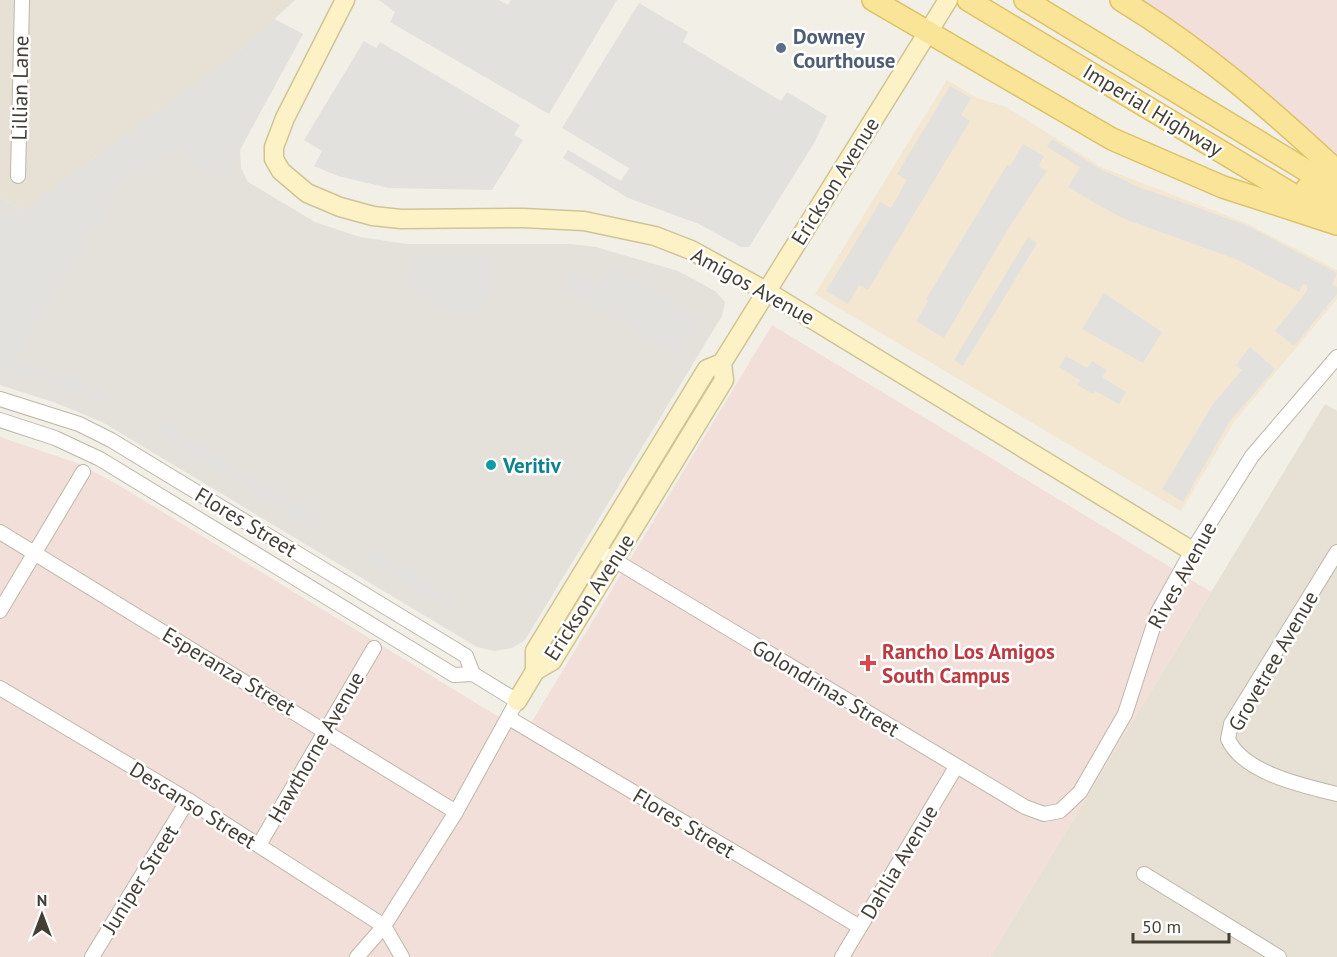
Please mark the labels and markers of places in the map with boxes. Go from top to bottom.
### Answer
place label: Downey Courthouse [793,23,895,74]
marker: Downey Courthouse [774,41,788,55]
place label: Veritiv [502,452,562,479]
marker: Veritiv [484,458,498,472]
place label: Rancho Los Amigos South Campus [882,638,1055,689]
marker: Rancho Los Amigos South Campus [859,654,877,672]

